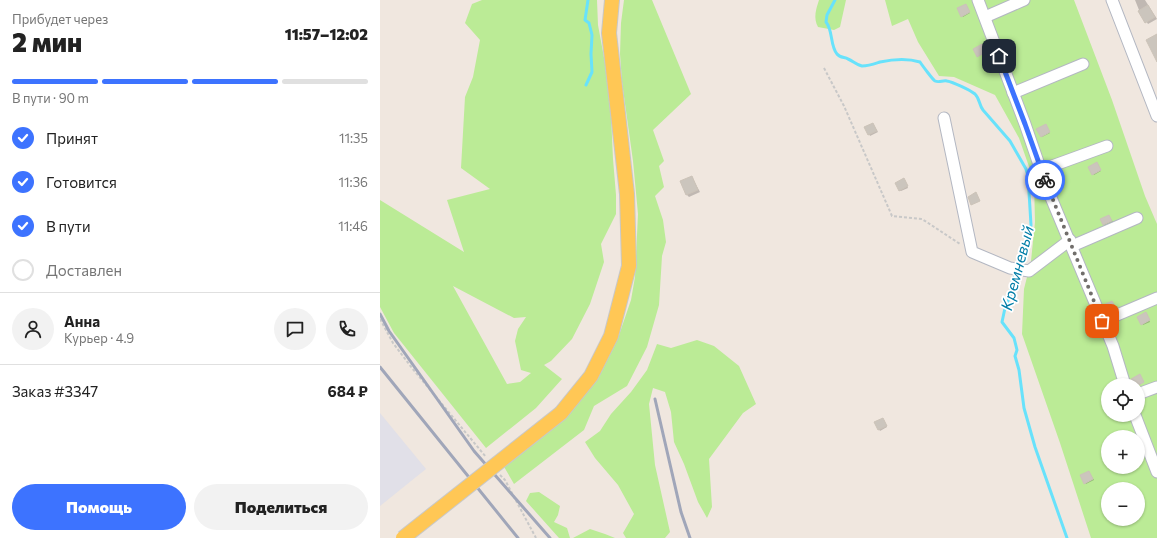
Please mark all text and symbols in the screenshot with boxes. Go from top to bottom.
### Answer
text: Прибудет через [12,11,108,27]
text: 11:57–12:02 [285,25,368,43]
text: 2 мин [12,26,82,57]
pin [982,39,1016,73]
icon: home [988,45,1010,67]
text: В пути · 90 m [12,90,89,106]
icon: check [12,127,34,149]
text: Принят [46,129,98,147]
text: 11:35 [339,130,368,146]
courier [1025,160,1065,200]
icon: bike [1034,169,1056,191]
icon: check [12,171,34,193]
text: Готовится [46,173,117,191]
text: 11:36 [339,174,368,190]
icon: check [12,215,34,237]
text: В пути [46,217,91,235]
text: 11:46 [338,218,368,234]
water label: Кремневый [996,224,1037,312]
text: Доставлен [46,261,122,279]
pin [1085,304,1119,338]
button: person [12,308,54,350]
button: chat [274,308,316,350]
button: phone [326,308,368,350]
icon: bag [1091,310,1113,332]
text: Анна [64,312,100,330]
text: Курьер · 4.9 [64,330,134,346]
map controls [1101,378,1145,526]
button: locate [1101,378,1145,422]
text: Заказ #3347 [12,382,98,400]
text: 684 ₽ [328,382,368,400]
button: + [1101,430,1145,474]
button: − [1101,482,1145,526]
button: Помощь [12,484,186,530]
button: Поделиться [194,484,368,530]

